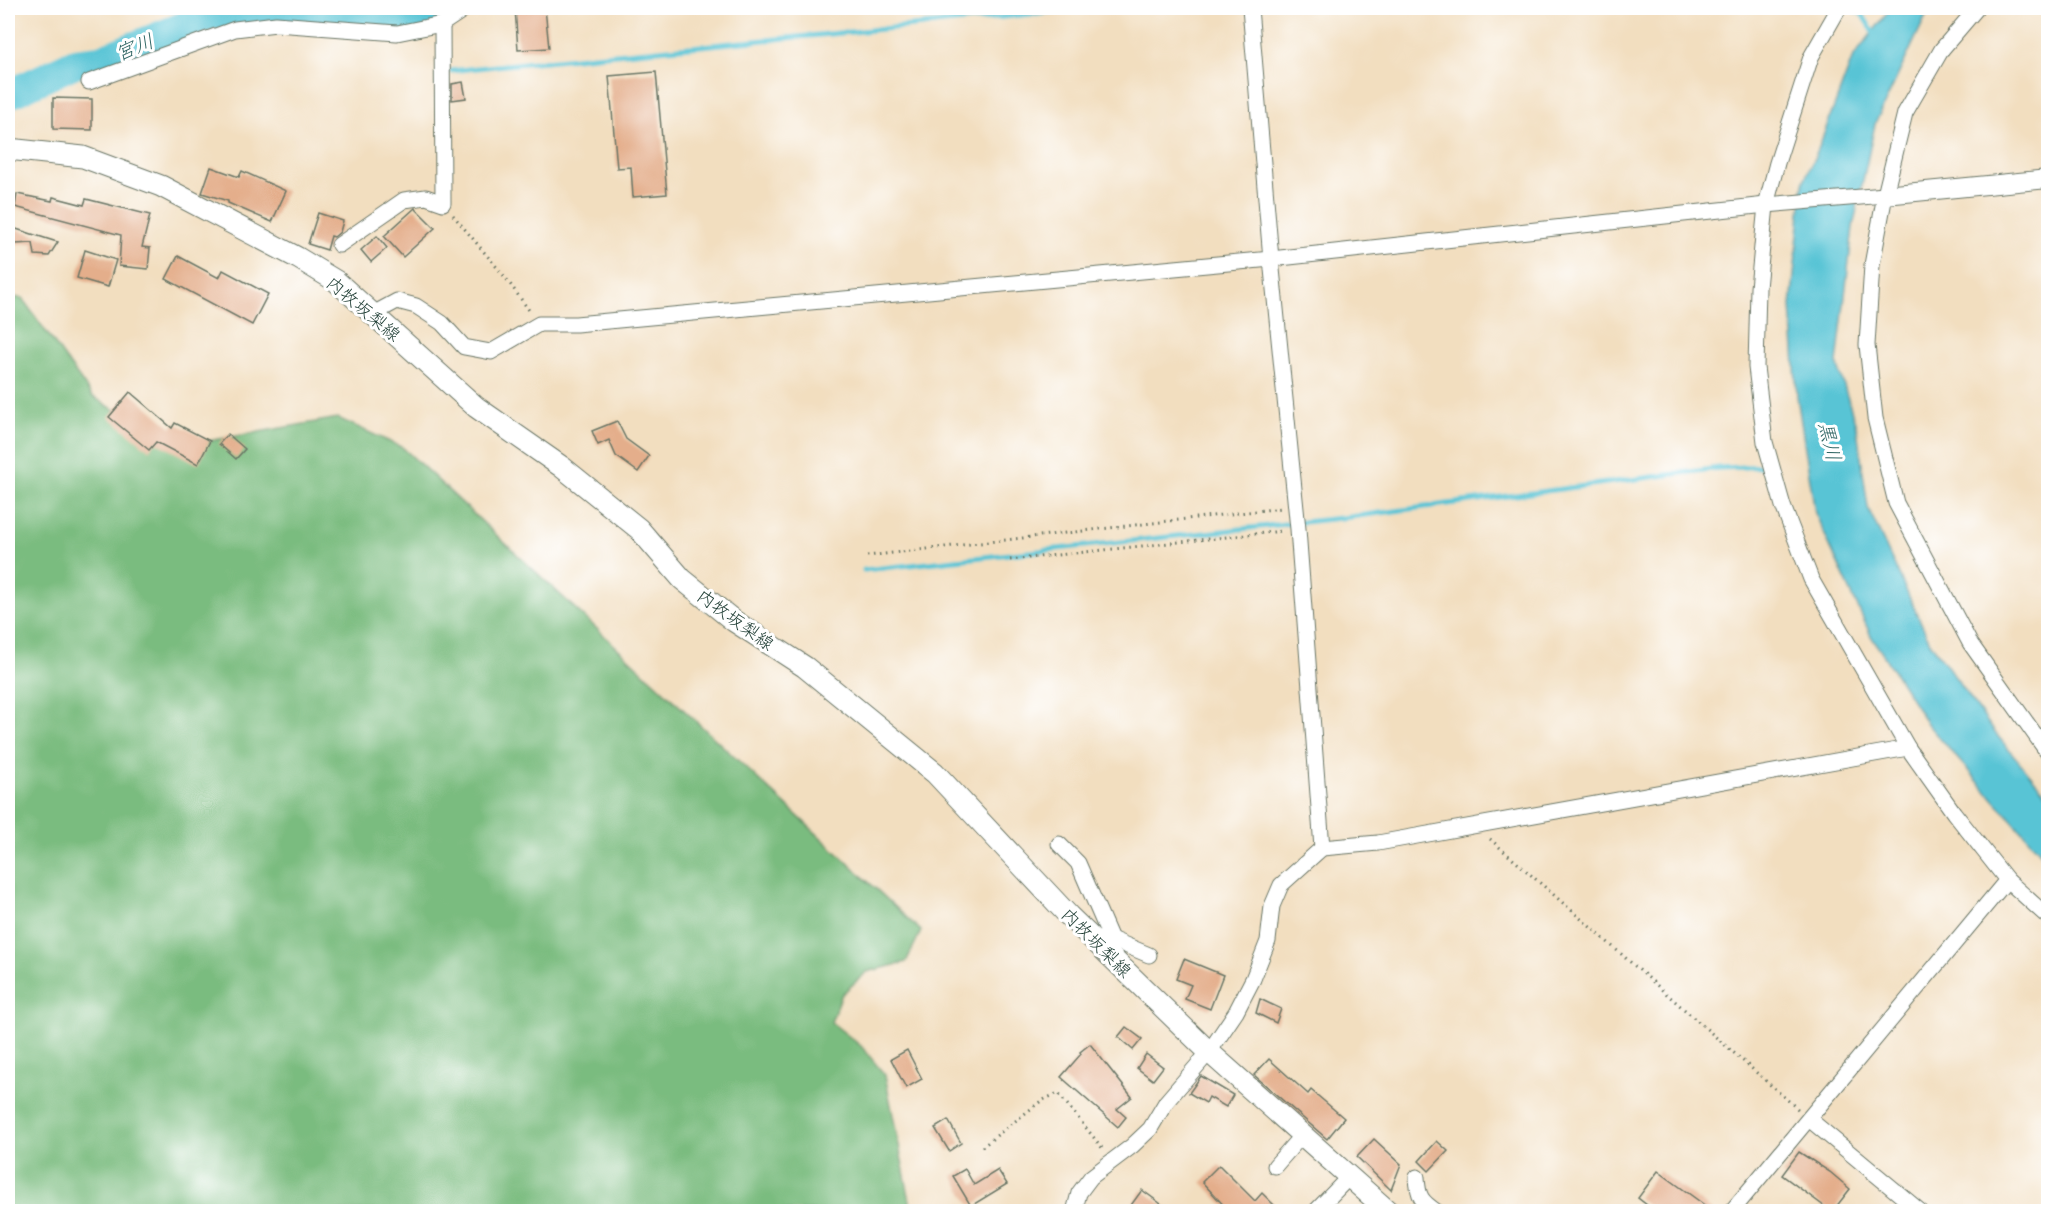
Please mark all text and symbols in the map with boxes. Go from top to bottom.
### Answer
water label: 宮川 [111,26,157,66]
street label: 内牧坂梨線 [322,270,406,346]
water label: 黒川 [1814,419,1848,463]
street label: 内牧坂梨線 [693,583,779,655]
street label: 内牧坂梨線 [1057,902,1137,982]

